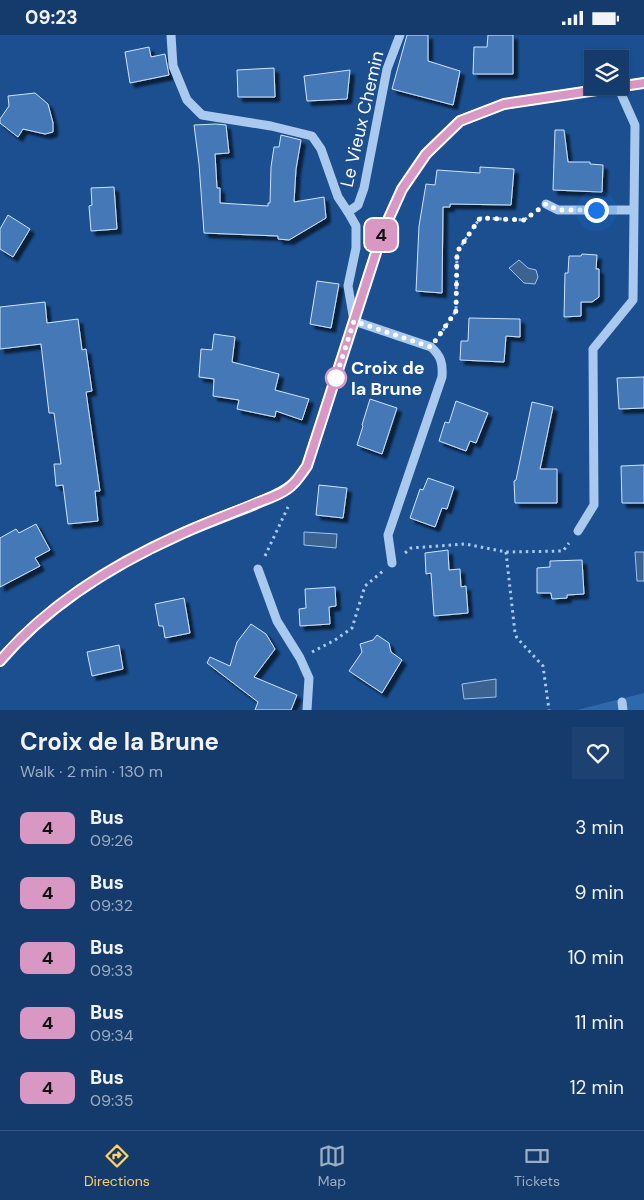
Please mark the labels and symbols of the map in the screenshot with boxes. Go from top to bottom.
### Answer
street label: Le Vieux Chemin [335,49,389,189]
your location [584,198,609,223]
line badge: 4 [365,219,397,251]
place label: Croix de la Brune [351,356,425,401]
marker: Croix de la Brune [325,367,347,389]

